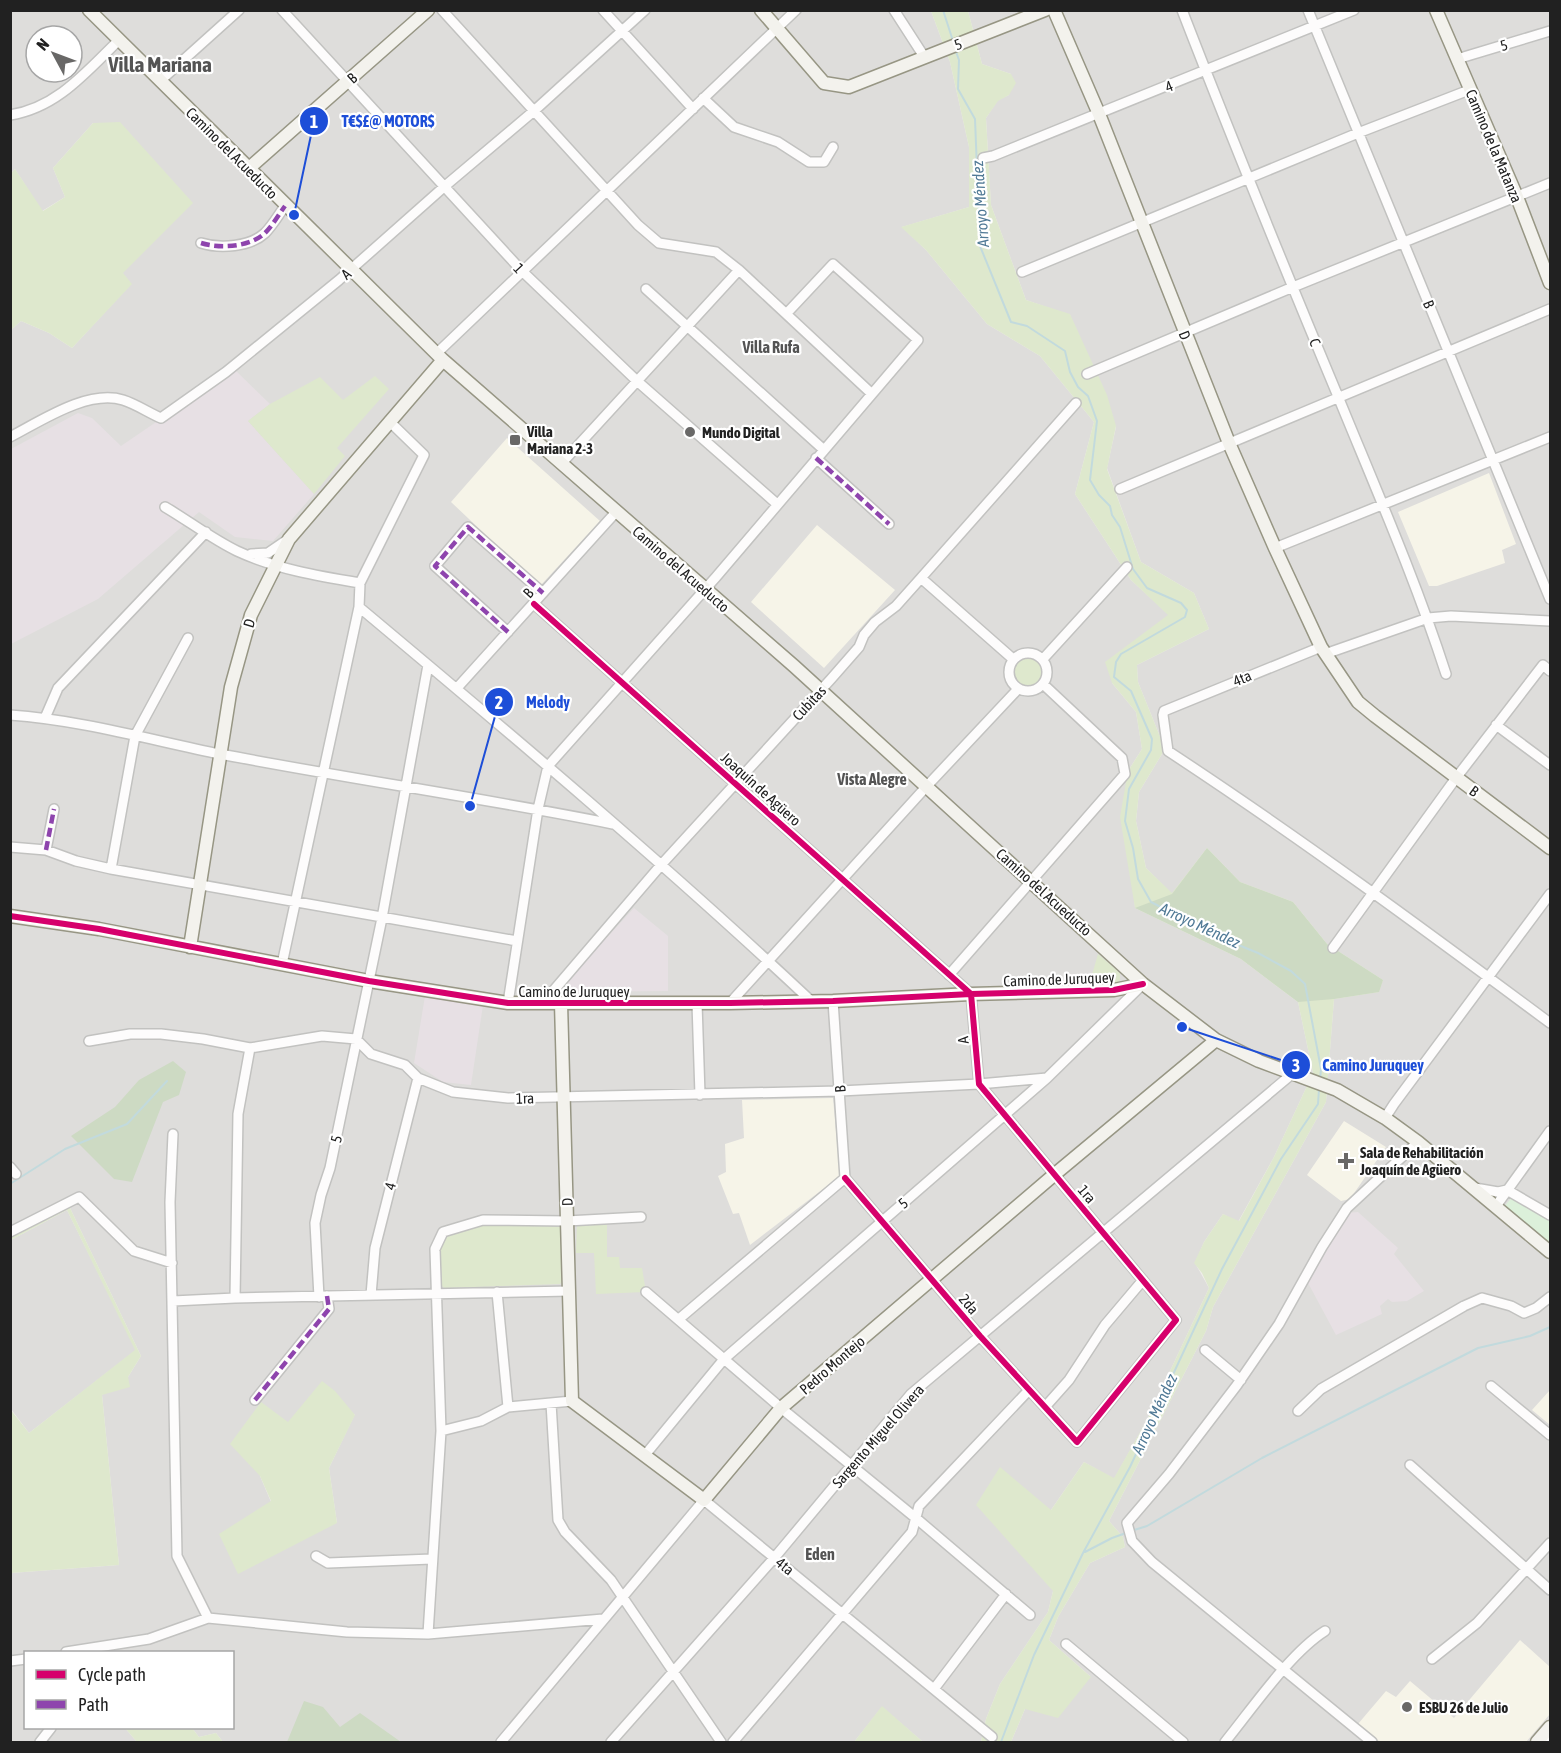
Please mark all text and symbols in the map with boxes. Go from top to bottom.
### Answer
north arrow [24,24,84,84]
text: N [33,35,53,54]
street label: 5 [952,35,964,53]
street label: 5 [1498,36,1510,54]
district label: Villa Mariana [107,52,212,76]
street label: B [344,69,360,87]
street label: 4 [1163,77,1175,95]
street label: Camino de la Matanza [1462,87,1526,205]
street label: Camino del Acueducto [183,104,281,202]
callout: T€$£@ MOTOR$ [299,104,446,138]
text: 1 [310,111,318,132]
text: T€$£@ MOTOR$ [342,112,435,130]
water label: Arroyo Méndez [968,160,993,249]
street label: 1 [510,260,528,276]
street label: A [338,265,355,283]
street label: B [1420,298,1438,310]
street label: D [1176,328,1194,342]
street label: C [1306,336,1324,349]
district label: Villa Rufa [741,338,800,356]
place label: Villa Mariana 2-3 [526,423,593,457]
place label: Mundo Digital [702,424,781,441]
marker: Mundo Digital [683,425,697,439]
marker: Villa Mariana 2-3 [508,433,522,447]
street label: Camino del Acueducto [629,522,733,616]
street label: B [519,585,537,601]
street label: D [240,616,258,630]
street label: 4ta [1230,667,1254,689]
street label: Cubitas [789,682,829,724]
callout: Melody [484,685,582,719]
text: 2 [495,692,503,713]
text: Melody [526,693,570,711]
street label: Joaquín de Agüero [718,749,804,829]
district label: Vista Alegre [836,770,907,788]
street label: B [1466,782,1482,800]
street label: Camino del Acueducto [993,845,1095,939]
water label: Arroyo Méndez [1156,898,1243,952]
street label: Camino de Juruquey [1003,969,1115,989]
street label: Camino de Juruquey [518,983,630,1000]
street label: A [954,1035,972,1044]
callout: Camino Juruquey [1281,1048,1436,1082]
text: 3 [1292,1055,1300,1076]
text: Camino Juruquey [1322,1056,1424,1074]
street label: B [831,1085,849,1093]
street label: 1ra [516,1089,534,1107]
street label: 5 [327,1134,345,1144]
place label: Sala de Rehabilitación Joaquín de Agüero [1359,1144,1483,1178]
marker: Sala de Rehabilitación Joaquín de Agüero [1337,1152,1355,1170]
street label: 4 [381,1181,399,1191]
street label: 1ra [1075,1182,1099,1206]
street label: 5 [895,1194,911,1212]
street label: D [558,1198,576,1206]
street label: 2da [956,1290,982,1318]
street label: Pedro Montejo [796,1332,868,1398]
water label: Arroyo Méndez [1127,1371,1181,1458]
street label: Sargento Miguel Olivera [829,1381,927,1491]
district label: Eden [805,1545,835,1563]
street label: 4ta [773,1554,797,1578]
legend [24,1651,234,1729]
text: Cycle path [78,1664,146,1685]
text: Path [78,1694,109,1715]
place label: ESBU 26 de Julio [1419,1699,1508,1716]
marker: ESBU 26 de Julio [1400,1700,1414,1714]

